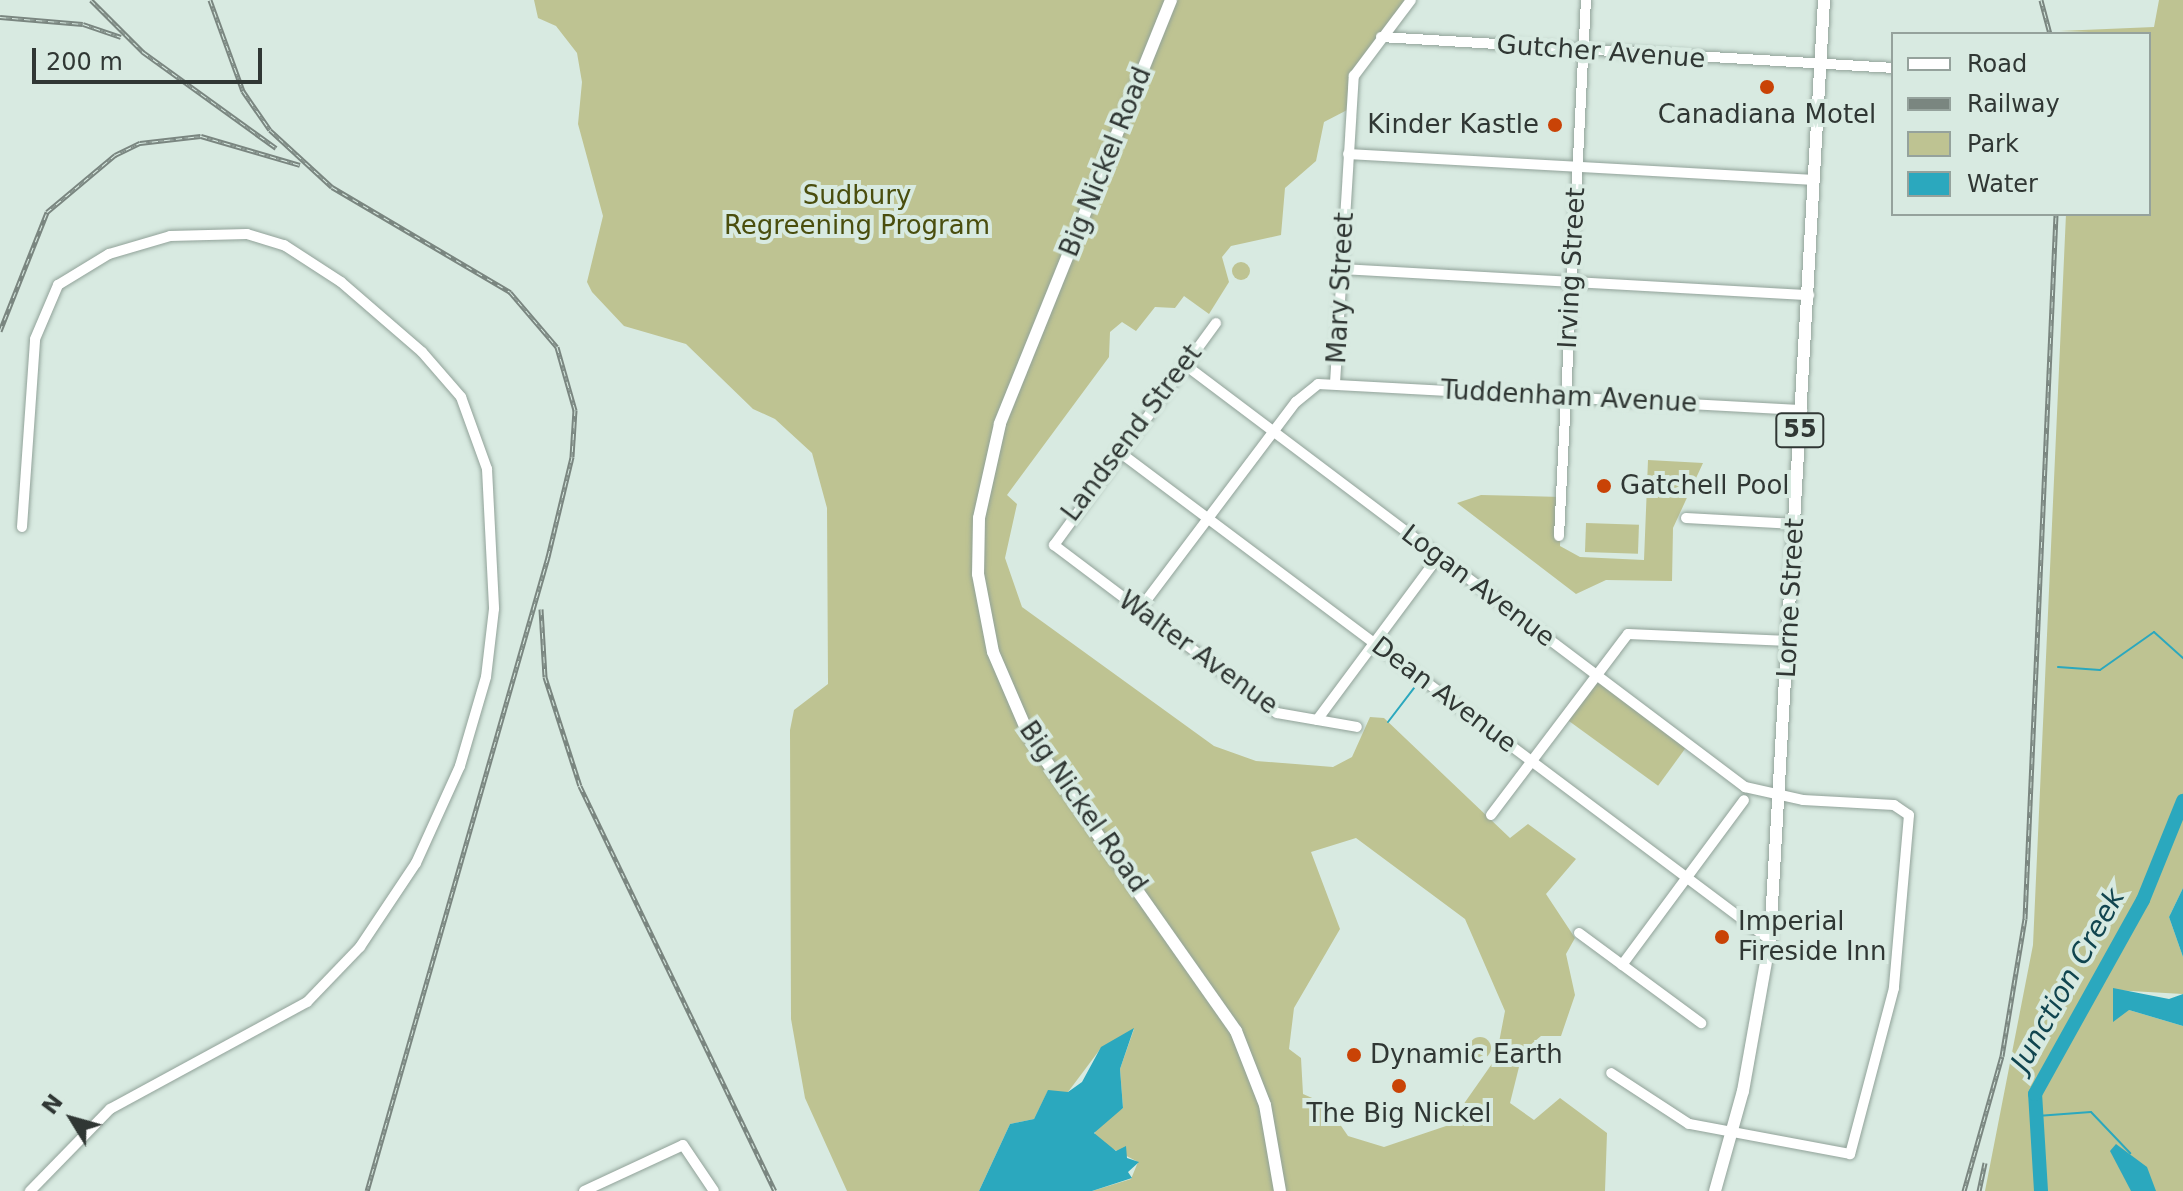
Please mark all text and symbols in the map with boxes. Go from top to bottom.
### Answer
street label: Gutcher Avenue [1496,29,1706,75]
scale bar [36,32,266,82]
legend [1891,32,2151,216]
text: 200 m [46,48,123,76]
text: Road [1967,50,2027,78]
street label: Big Nickel Road [1054,63,1158,261]
marker: Canadiana Motel [1758,78,1776,96]
text: Railway [1967,90,2060,118]
place label: Canadiana Motel [1658,99,1876,131]
place label: Kinder Kastle [1367,109,1539,141]
marker: Kinder Kastle [1546,116,1564,134]
text: Park [1967,130,2019,158]
text: Water [1967,170,2038,198]
park label: Sudbury Regreening Program [724,180,990,242]
street label: Irving Street [1552,187,1592,349]
street label: Mary Street [1321,211,1361,365]
street label: Landsend Street [1055,338,1209,528]
street label: Tuddenham Avenue [1440,375,1698,419]
road number: 55 [1774,410,1826,450]
place label: Gatchell Pool [1620,470,1790,502]
marker: Gatchell Pool [1595,477,1613,495]
street label: Lorne Street [1771,517,1811,679]
street label: Logan Avenue [1395,518,1561,654]
street label: Walter Avenue [1112,585,1284,721]
street label: Dean Avenue [1365,630,1523,760]
street label: Big Nickel Road [1012,715,1154,899]
water label: Junction Creek [2004,883,2132,1077]
place label: Imperial Fireside Inn [1738,906,1887,968]
marker: Imperial Fireside Inn [1713,928,1731,946]
place label: Dynamic Earth [1370,1039,1563,1071]
marker: Dynamic Earth [1345,1046,1363,1064]
marker: The Big Nickel [1390,1077,1408,1095]
north arrow [32,1079,112,1159]
text: N [37,1089,68,1119]
place label: The Big Nickel [1307,1098,1491,1130]

